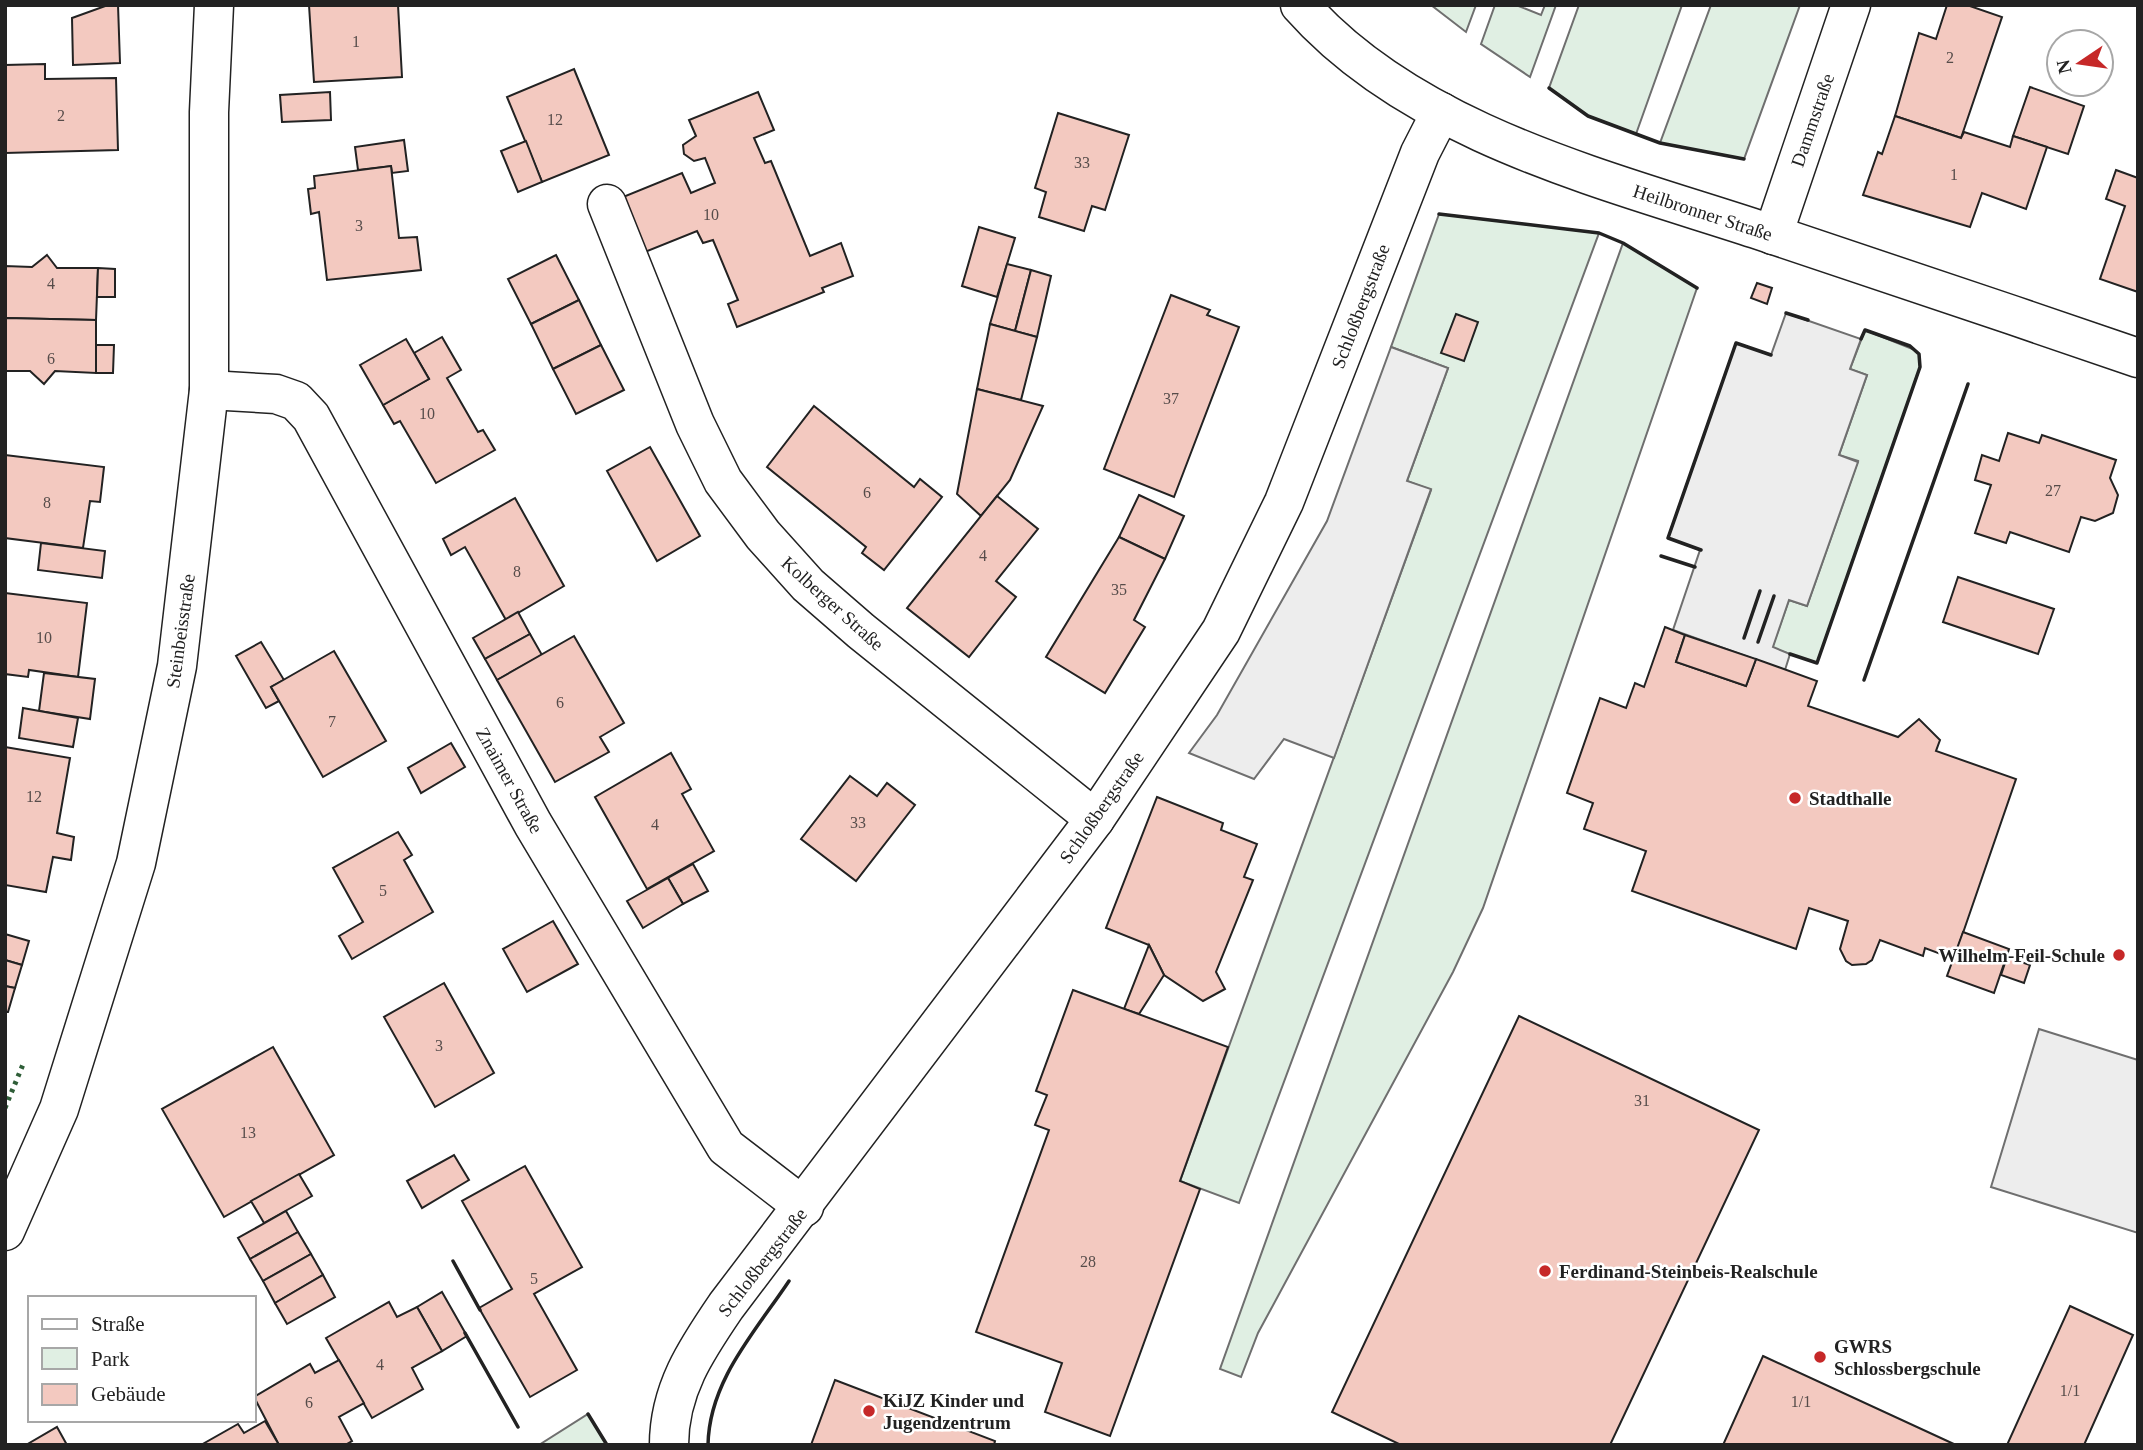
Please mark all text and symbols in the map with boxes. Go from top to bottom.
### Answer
north arrow [2045,28,2115,98]
house number: 1 [352,33,360,50]
house number: 2 [1946,49,1954,66]
text: N [2052,57,2076,76]
street label: Dammstraße [1787,71,1838,169]
house number: 2 [57,107,65,124]
house number: 12 [547,111,563,128]
house number: 33 [1074,154,1090,171]
house number: 1 [1950,166,1958,183]
street label: Heilbronner Straße [1631,180,1775,245]
house number: 10 [703,206,719,223]
house number: 3 [355,217,363,234]
street label: Schloßbergstraße [1327,241,1394,371]
house number: 4 [47,275,55,292]
house number: 6 [47,350,55,367]
house number: 37 [1163,390,1179,407]
house number: 10 [419,405,435,422]
house number: 27 [2045,482,2061,499]
house number: 6 [863,484,871,501]
house number: 8 [43,494,51,511]
house number: 4 [979,547,987,564]
street label: Kolberger Straße [777,552,888,655]
house number: 8 [513,563,521,580]
street label: Steinbeisstraße [162,573,199,689]
house number: 35 [1111,581,1127,598]
house number: 10 [36,629,52,646]
house number: 6 [556,694,564,711]
house number: 7 [328,713,336,730]
street label: Znaimer Straße [472,724,547,837]
street label: Schloßbergstraße [1055,747,1148,867]
house number: 12 [26,788,42,805]
place label: Stadthalle [1809,788,1891,809]
marker: Stadthalle [1787,790,1803,806]
house number: 33 [850,814,866,831]
house number: 4 [651,816,659,833]
house number: 5 [379,882,387,899]
place label: Wilhelm-Feil-Schule [1939,945,2105,966]
marker: Wilhelm-Feil-Schule [2111,947,2127,963]
house number: 3 [435,1037,443,1054]
house number: 31 [1634,1092,1650,1109]
house number: 13 [240,1124,256,1141]
street label: Schloßbergstraße [714,1204,811,1321]
house number: 28 [1080,1253,1096,1270]
place label: Ferdinand-Steinbeis-Realschule [1559,1261,1818,1282]
marker: Ferdinand-Steinbeis-Realschule [1537,1263,1553,1279]
house number: 5 [530,1270,538,1287]
legend [28,1296,256,1422]
text: Straße [91,1312,145,1336]
place label: GWRS Schlossbergschule [1834,1336,1981,1379]
text: Park [91,1347,130,1371]
marker: GWRS Schlossbergschule [1812,1349,1828,1365]
house number: 4 [376,1356,384,1373]
text: Gebäude [91,1382,166,1406]
house number: 1/1 [2060,1382,2080,1399]
place label: KiJZ Kinder und Jugendzentrum [883,1390,1025,1433]
house number: 1/1 [1791,1393,1811,1410]
house number: 6 [305,1394,313,1411]
marker: KiJZ Kinder und Jugendzentrum [861,1403,877,1419]

